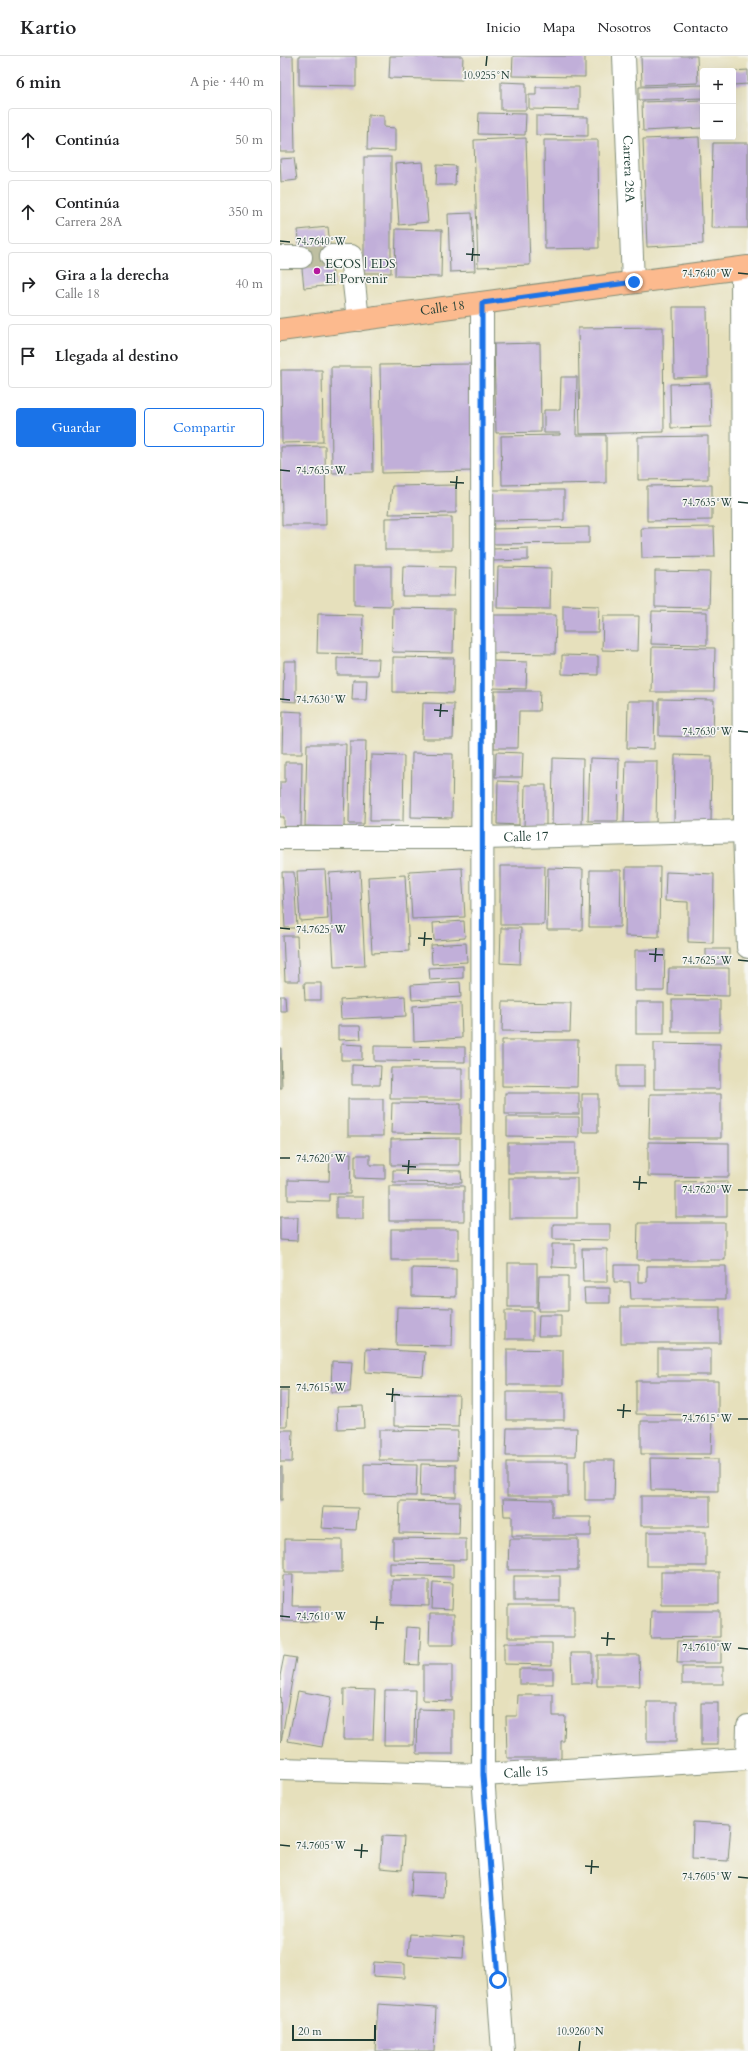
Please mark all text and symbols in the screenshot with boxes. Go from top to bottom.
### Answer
text: Kartio [20,15,76,41]
text: Inicio [486,18,521,37]
text: Mapa [543,18,575,37]
text: Nosotros [597,18,651,37]
text: Contacto [673,18,728,37]
map controls [700,68,736,140]
button: + [700,68,736,104]
text: 10.9255°N [463,69,510,83]
text: 6 min [16,71,61,94]
text: A pie · 440 m [190,73,264,91]
button: − [700,104,736,140]
icon: ahead [17,129,39,151]
text: Continúa [55,130,120,150]
text: 50 m [235,131,263,149]
street label: Carrera 28A [618,135,639,204]
text: Continúa [55,193,120,213]
icon: ahead [17,201,39,223]
text: 350 m [229,203,263,221]
text: Carrera 28A [55,213,122,231]
text: 74.7640°W [296,235,347,249]
place label: ECOS | EDS El Porvenir [325,255,396,288]
text: Gira a la derecha [55,265,169,285]
marker: ECOS | EDS El Porvenir [312,266,322,276]
text: 74.7640°W [682,267,733,281]
icon: right [17,273,39,295]
route end [625,273,643,291]
text: 40 m [235,275,263,293]
text: Calle 18 [55,285,100,303]
street label: Calle 18 [419,296,466,320]
icon: arrive [17,345,39,367]
text: Llegada al destino [55,346,178,366]
button: Guardar [16,408,136,447]
button: Compartir [144,408,264,447]
text: 74.7635°W [296,464,347,478]
text: 74.7635°W [682,496,733,510]
text: 74.7630°W [296,693,347,707]
text: 74.7630°W [682,725,733,739]
street label: Calle 17 [503,827,549,846]
text: 74.7625°W [296,923,347,937]
text: 74.7625°W [682,954,733,968]
text: 74.7620°W [296,1152,347,1166]
text: 74.7620°W [682,1183,733,1197]
text: 74.7615°W [296,1381,347,1395]
text: 74.7615°W [682,1412,733,1426]
text: 74.7610°W [296,1610,347,1624]
text: 74.7610°W [682,1641,733,1655]
street label: Calle 15 [503,1762,549,1783]
text: 74.7605°W [296,1839,347,1853]
text: 74.7605°W [682,1870,733,1884]
route start [489,1971,507,1989]
scale bar [292,2023,376,2042]
text: 20 m [298,2024,322,2039]
text: 10.9260°N [557,2025,604,2039]

